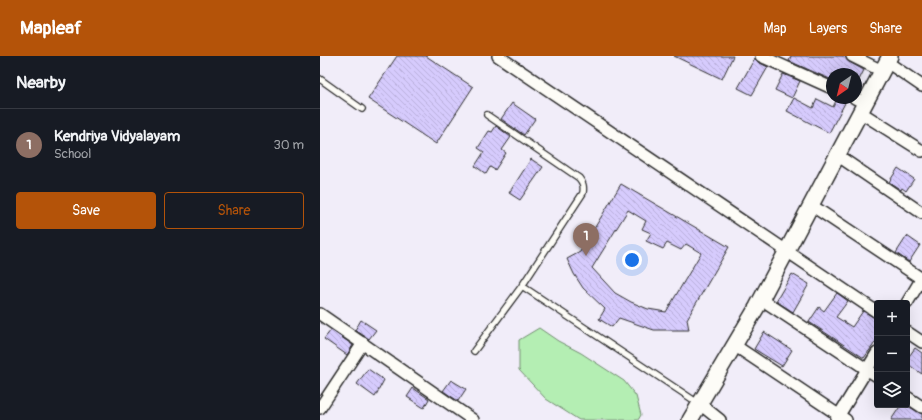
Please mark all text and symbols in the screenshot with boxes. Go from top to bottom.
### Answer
text: Mapleaf [20,16,82,40]
text: Map [764,20,787,37]
text: Layers [809,20,847,37]
text: Share [869,20,902,37]
north arrow [826,68,862,104]
text: Nearby [16,72,65,93]
text: Kendriya Vidyalayam [54,127,180,146]
text: 1 [26,137,32,153]
text: 30 m [274,137,304,153]
text: School [54,146,91,162]
button: Save [16,192,156,229]
button: Share [164,192,304,229]
pin: 1 [573,223,599,256]
your location [622,250,642,270]
map controls [874,300,910,408]
button: + [874,300,910,336]
button: − [874,336,910,372]
button: layers [874,372,910,408]

